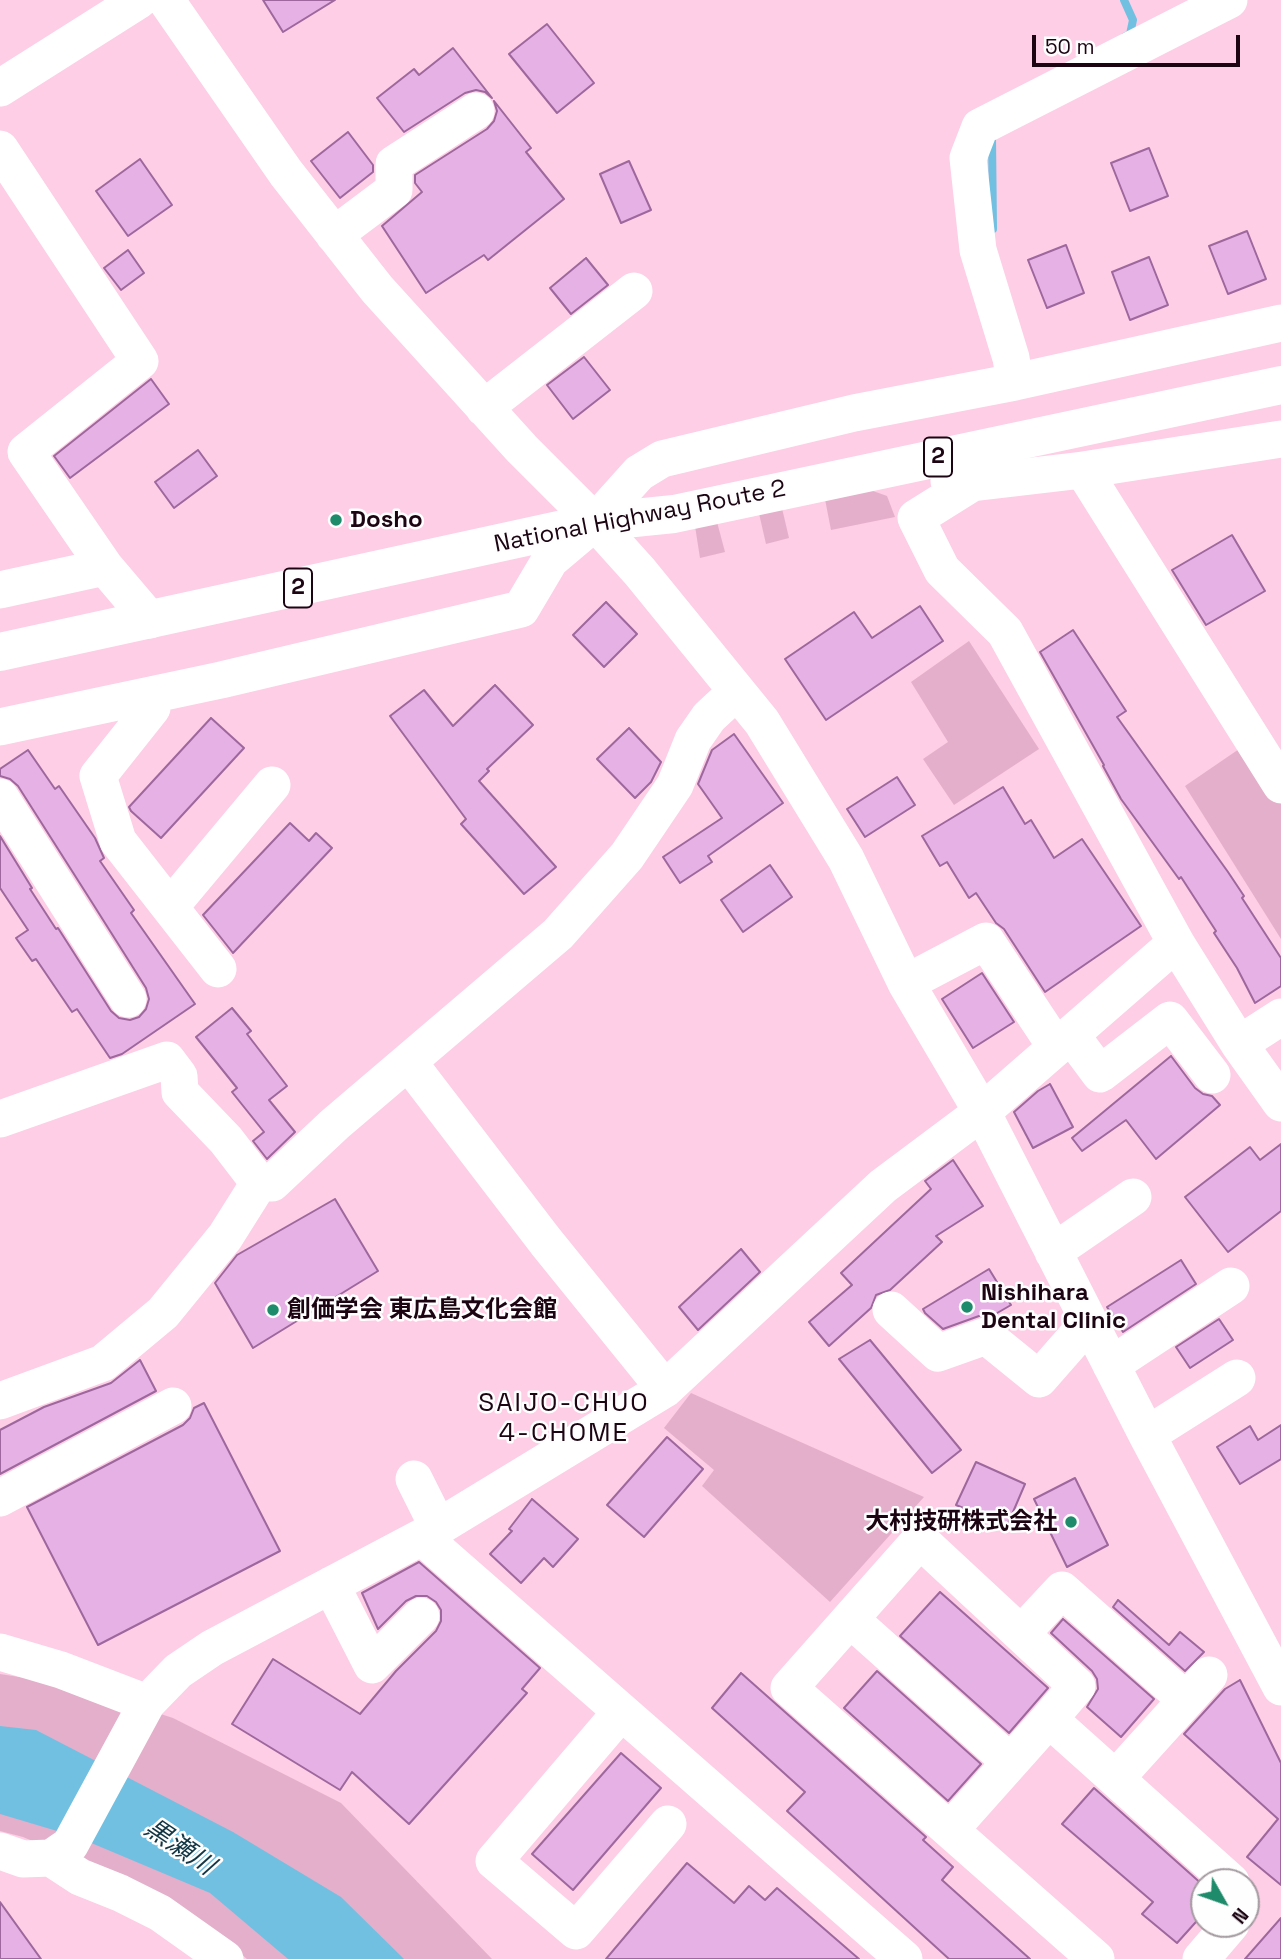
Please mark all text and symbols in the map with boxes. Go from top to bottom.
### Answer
scale bar [1036,21,1244,65]
text: 50 m [1045,33,1095,60]
road number: 2 [924,438,952,477]
street label: National Highway Route 2 [492,475,788,559]
place label: Dosho [350,506,423,534]
marker: Dosho [328,512,344,528]
road number: 2 [284,568,312,608]
place label: Nishihara Dental Clinic [981,1279,1126,1335]
place label: 創価学会 東広島文化会館 [287,1296,557,1324]
marker: Nishihara Dental Clinic [959,1299,975,1315]
marker: 創価学会 東広島文化会館 [265,1302,281,1318]
district label: SAIJO-CHUO 4-CHOME [480,1388,648,1450]
place label: 大村技研株式会社 [865,1508,1057,1536]
marker: 大村技研株式会社 [1063,1514,1079,1530]
water label: 黒瀬川 [138,1813,220,1883]
north arrow [1190,1868,1260,1938]
text: N [1226,1903,1254,1928]

